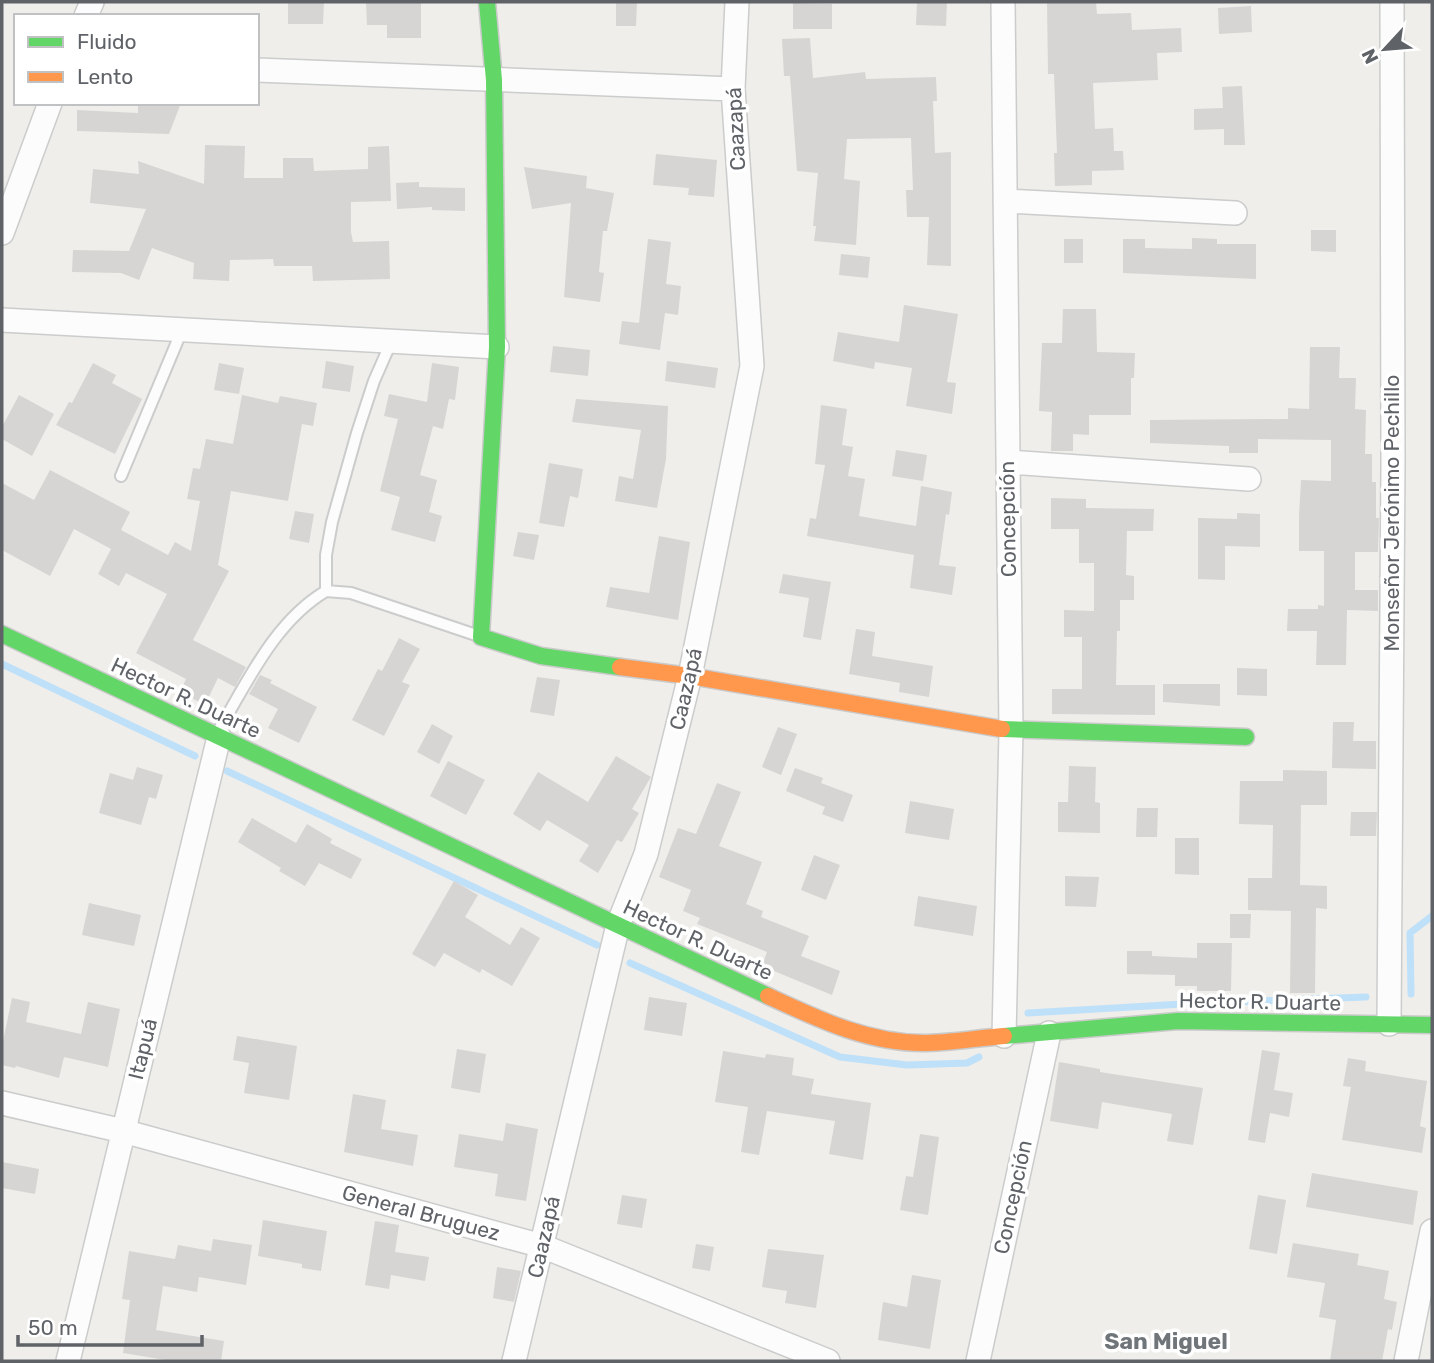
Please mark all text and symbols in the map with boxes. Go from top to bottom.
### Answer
legend [14,14,259,105]
north arrow [1350,14,1420,84]
text: Fluido [77,29,137,54]
text: N [1357,45,1384,67]
text: Lento [77,64,133,89]
street label: Caazapá [721,87,750,171]
street label: Monseñor Jerónimo Pechillo [1379,375,1404,651]
street label: Concepción [994,461,1021,577]
street label: Caazapá [664,645,707,732]
street label: Hector R. Duarte [107,652,265,743]
street label: Hector R. Duarte [619,894,777,985]
street label: Hector R. Duarte [1179,988,1341,1015]
street label: Itapuá [123,1016,162,1082]
street label: Concepción [988,1138,1037,1256]
street label: General Bruguez [339,1179,503,1246]
street label: Caazapá [522,1193,565,1280]
scale bar [18,1304,201,1348]
text: 50 m [28,1315,78,1340]
district label: San Miguel [1104,1327,1228,1355]

